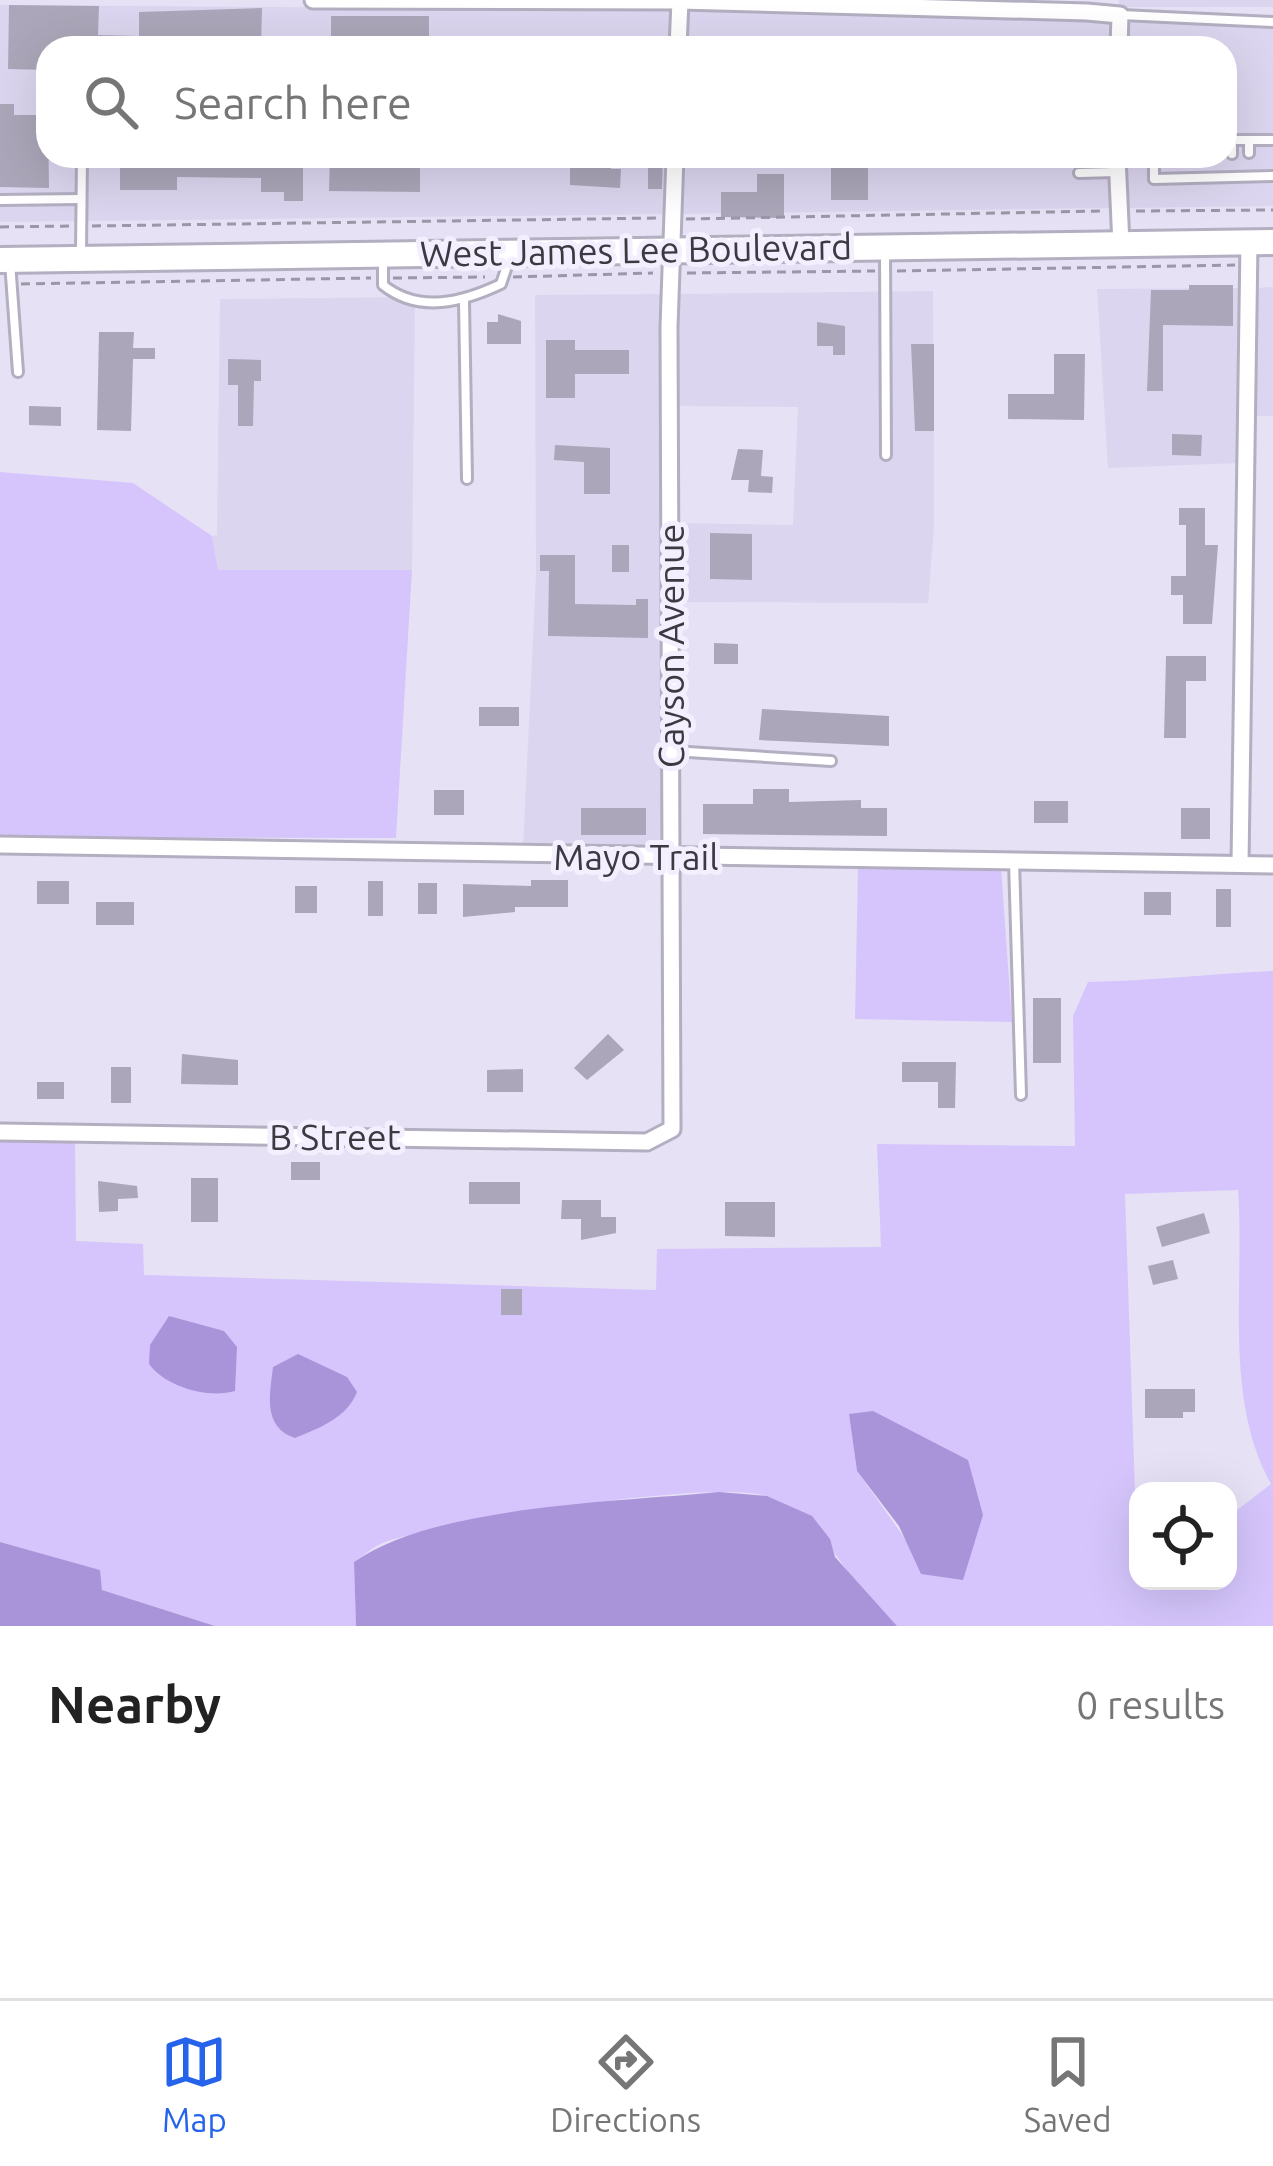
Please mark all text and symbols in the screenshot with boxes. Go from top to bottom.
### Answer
search box [36,36,1237,168]
icon: search [78,69,144,135]
text: Search here [174,77,412,128]
street label: West James Lee Boulevard [419,225,853,274]
street label: Cayson Avenue [650,524,691,768]
street label: Mayo Trail [553,836,719,877]
street label: B Street [269,1116,401,1157]
map controls [1129,1482,1237,1590]
button: locate [1129,1482,1237,1590]
text: Nearby [48,1675,221,1733]
text: 0 results [1076,1683,1225,1726]
tab: Map [161,2029,227,2138]
tab: Directions [550,2029,701,2138]
tab: Saved [1024,2029,1112,2138]

